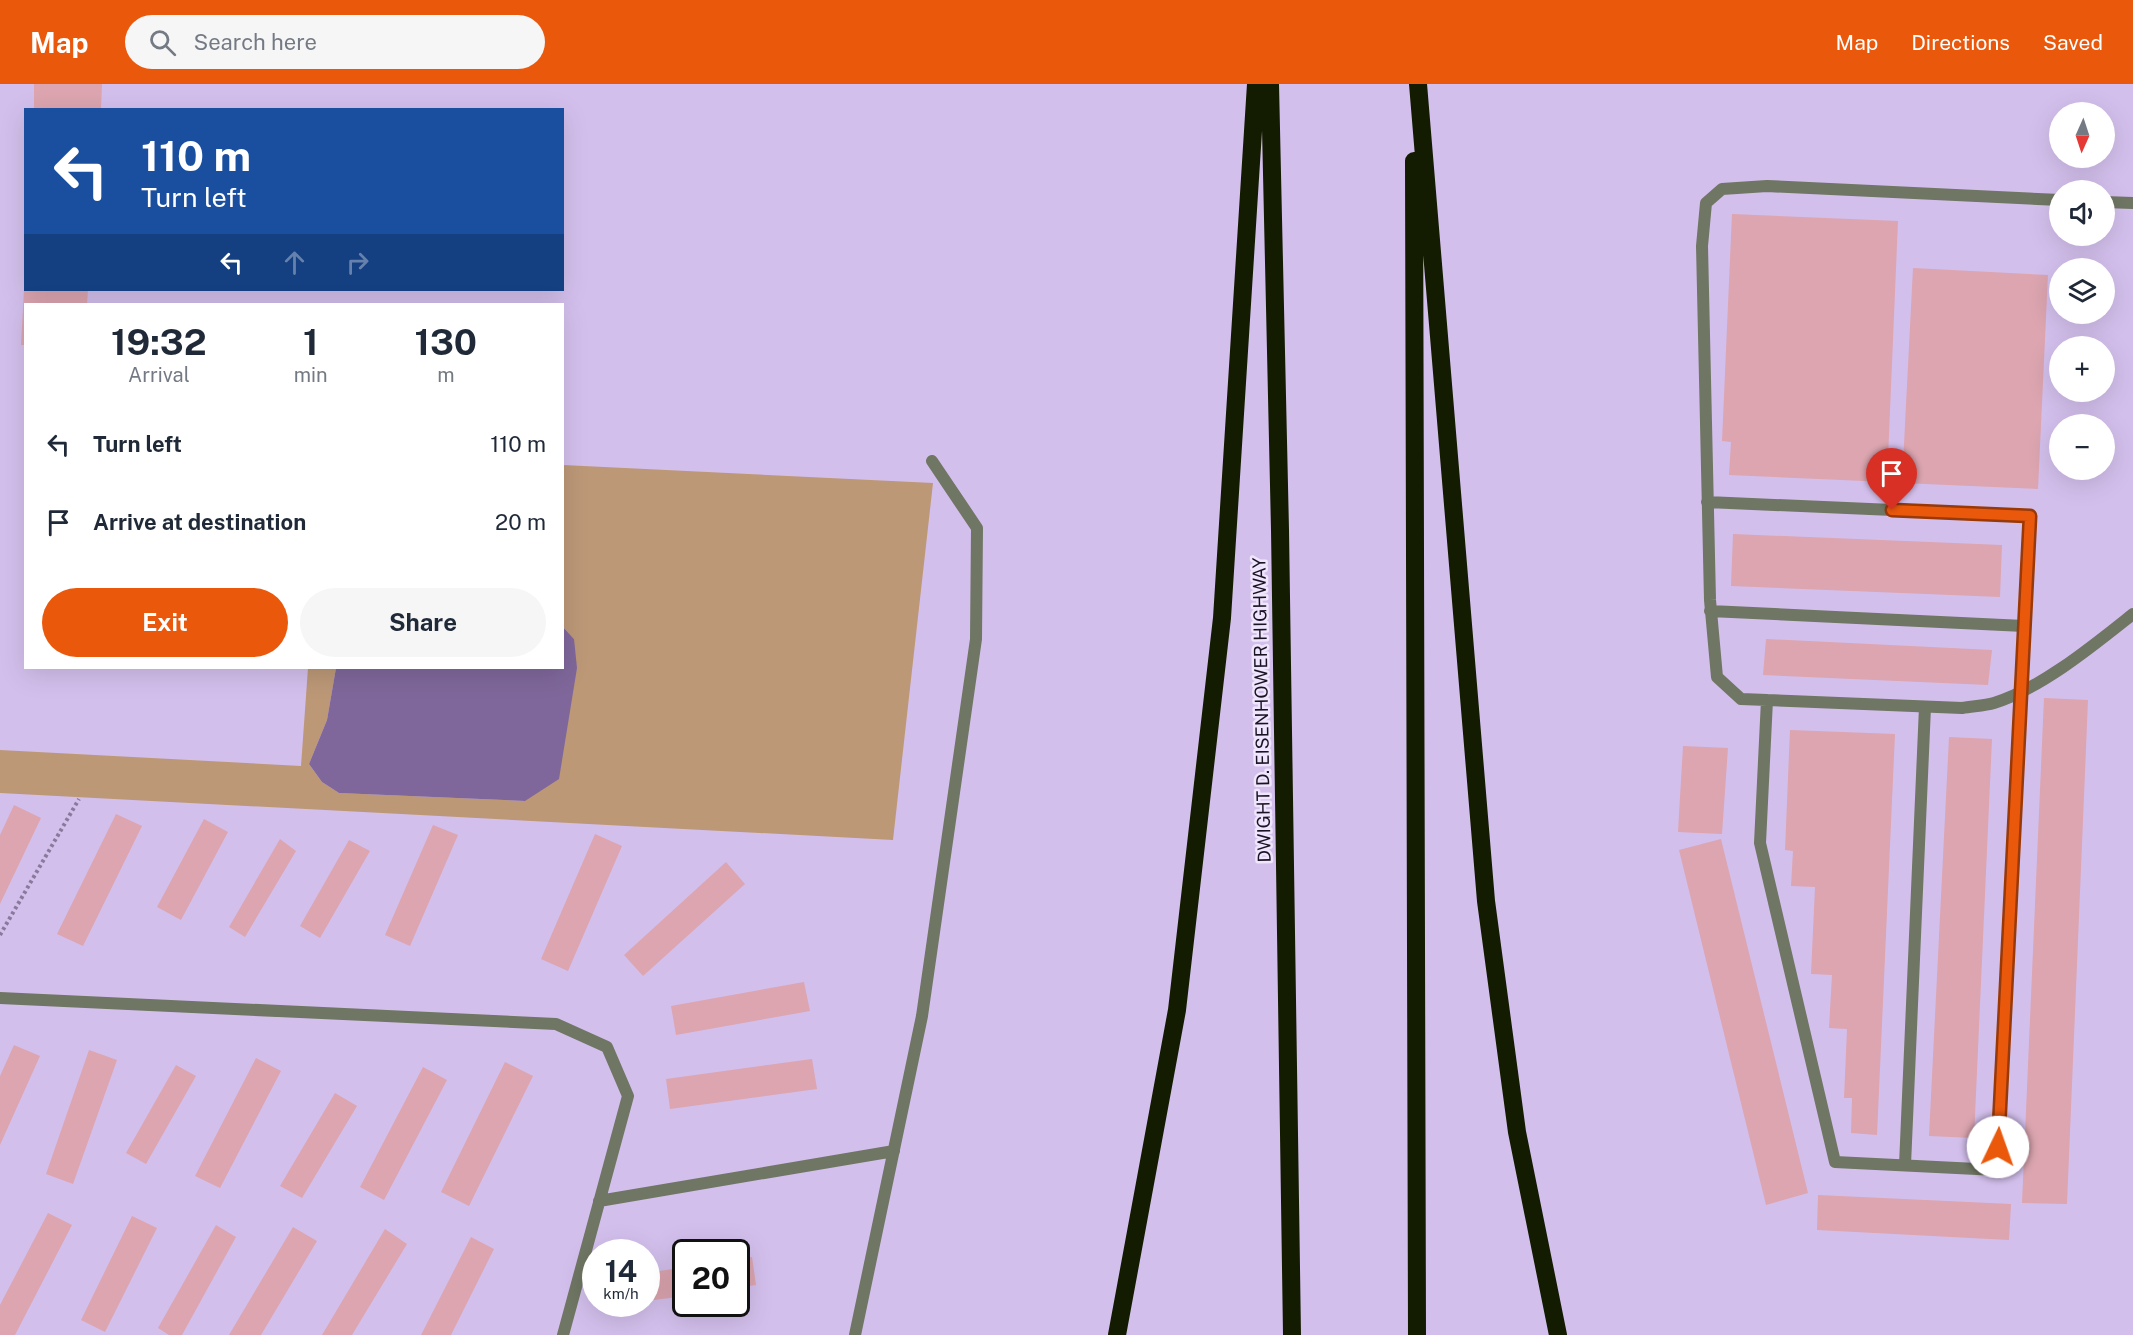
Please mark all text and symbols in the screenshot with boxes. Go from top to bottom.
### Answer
search box [125,15,545,69]
text: Map [30,26,89,59]
icon: search [146,26,179,59]
text: Search here [194,29,317,55]
text: Map [1836,30,1878,55]
text: Directions [1911,30,2010,55]
text: Saved [2043,30,2103,55]
north arrow [2049,102,2115,168]
map controls [2049,102,2115,480]
text: 110 m [141,131,251,180]
icon: left [42,132,120,210]
button: sound [2049,180,2115,246]
text: Turn left [141,181,247,213]
icon: left [215,246,248,279]
icon: ahead [278,246,311,279]
icon: right [341,246,374,279]
button: layers [2049,258,2115,324]
text: 19:32 [111,321,207,363]
text: 1 [303,321,318,363]
text: 130 [415,321,477,363]
button: + [2049,336,2115,402]
text: Arrival [128,363,190,387]
text: min [294,363,328,387]
text: m [437,363,454,387]
button: − [2049,414,2115,480]
icon: left [42,428,75,461]
text: Turn left [93,431,182,457]
text: 110 m [490,431,546,457]
pin [1866,448,1917,510]
icon: arrive [1875,457,1908,490]
icon: arrive [42,506,75,539]
text: Arrive at destination [93,509,306,535]
text: 20 m [495,509,546,535]
street label: DWIGHT D. EISENHOWER HIGHWAY [1248,557,1275,863]
button: Exit [42,588,288,657]
button: Share [300,588,546,657]
position arrow [1966,1115,2030,1179]
speed limit sign: 20 [672,1239,750,1317]
text: 14 [605,1253,637,1289]
text: km/h [603,1285,639,1302]

